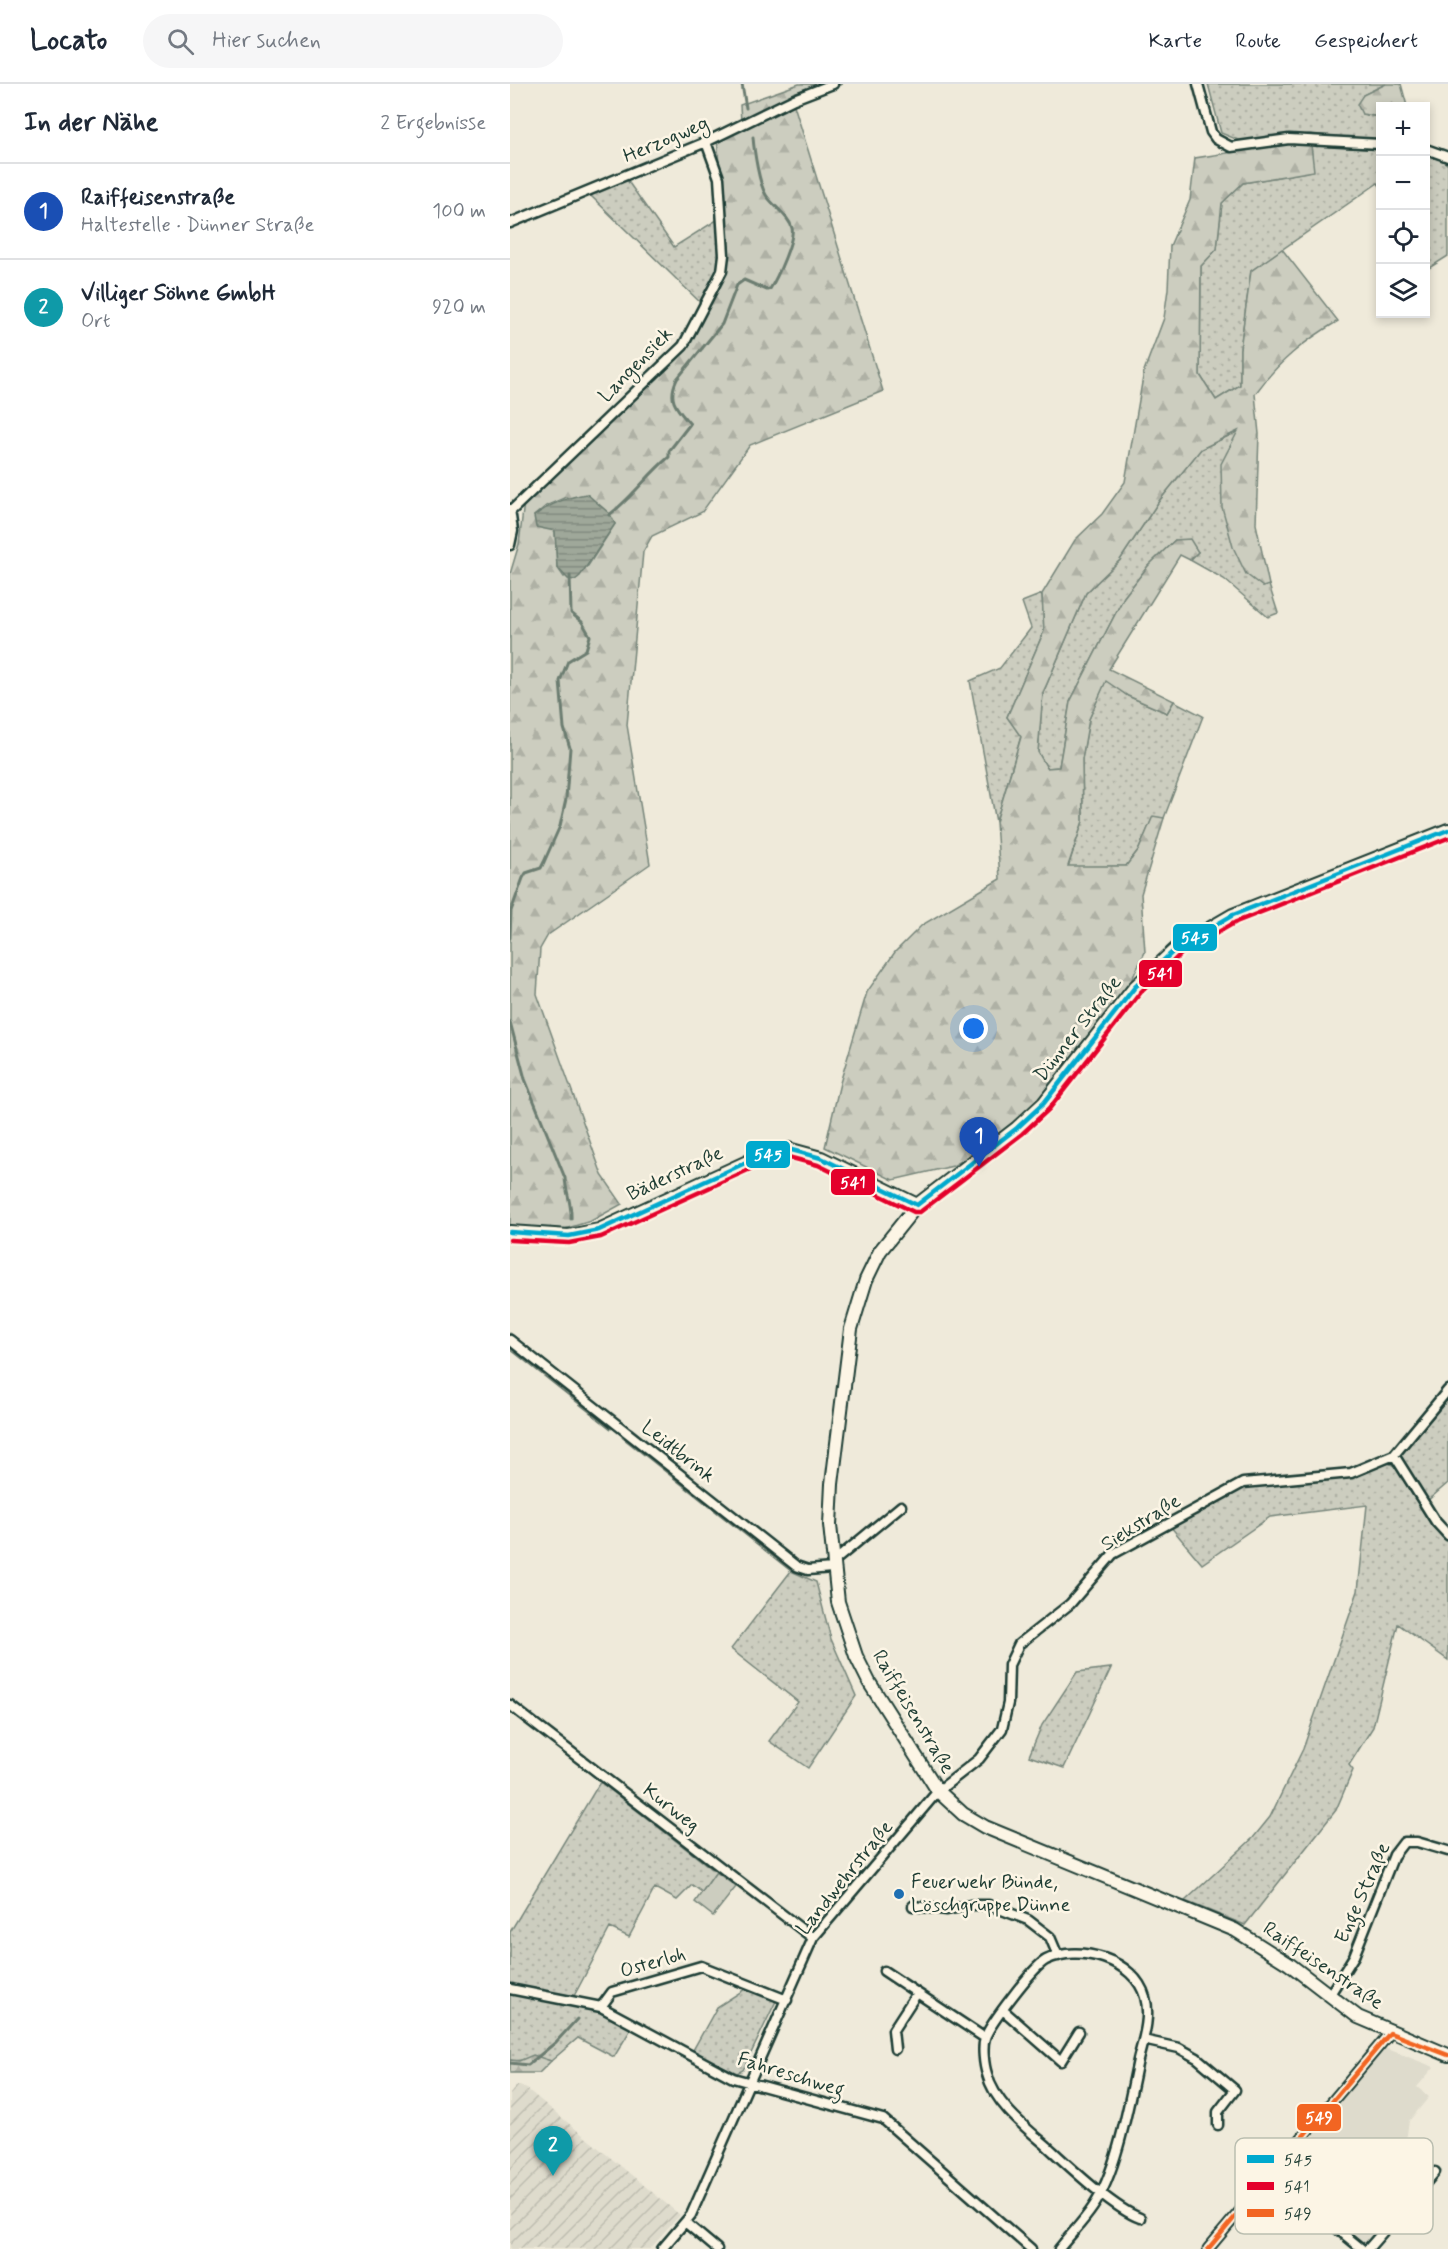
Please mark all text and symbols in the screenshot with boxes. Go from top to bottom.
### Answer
search box [143,14,563,68]
text: Locato [30,23,107,60]
icon: search [164,25,197,58]
text: Hier suchen [212,27,321,55]
text: Karte [1149,27,1202,55]
text: Route [1235,27,1281,55]
text: Gespeichert [1314,27,1418,55]
map controls [1376,102,1430,318]
button: + [1376,102,1430,156]
text: In der Nähe [24,106,158,140]
text: 2 Ergebnisse [380,110,486,137]
street label: Herzogweg [619,110,713,171]
button: − [1376,156,1430,210]
text: Raiffeisenstraße [81,184,235,212]
text: 1 [39,198,48,225]
text: 100 m [432,198,486,225]
button: locate [1376,210,1430,264]
text: Haltestelle · Dünner Straße [81,212,314,239]
button: layers [1376,264,1430,318]
text: Villiger Söhne GmbH [81,280,276,308]
text: 2 [39,294,48,321]
text: 920 m [432,294,486,321]
text: Ort [81,308,110,335]
street label: Langensiek [593,321,680,410]
line badge: 545 [1172,923,1218,952]
text: 545 [1181,928,1209,949]
line badge: 541 [1138,959,1183,988]
text: 541 [1147,964,1173,985]
street label: Dünner Straße [1028,970,1128,1088]
your location [959,1014,988,1043]
pin: 1 [960,1118,998,1167]
street label: Bäderstraße [622,1140,728,1208]
line badge: 545 [745,1140,791,1169]
text: 545 [754,1145,782,1166]
line badge: 541 [830,1168,876,1196]
text: 541 [840,1173,866,1194]
street label: Leidtbrink [635,1415,721,1489]
street label: Siekstraße [1096,1488,1186,1558]
street label: Raiffeisenstraße [865,1645,961,1779]
street label: Kurweg [637,1777,705,1839]
street label: Landwehrstraße [790,1815,900,1941]
street label: Enge Straße [1329,1838,1399,1949]
place label: Feuerwehr Bünde, Löschgruppe Dünne [911,1869,1070,1919]
marker: Feuerwehr Bünde, Löschgruppe Dünne [892,1887,906,1901]
street label: Raiffeisenstraße [1257,1916,1389,2016]
street label: Osterloh [617,1941,689,1985]
street label: Fahreschweg [734,2046,848,2106]
line badge: 549 [1296,2103,1342,2132]
text: 549 [1305,2108,1333,2129]
pin: 2 [534,2126,573,2176]
legend [1235,2138,1433,2234]
text: 545 [1284,2150,1312,2171]
text: 541 [1284,2177,1310,2198]
text: 549 [1284,2204,1312,2225]

